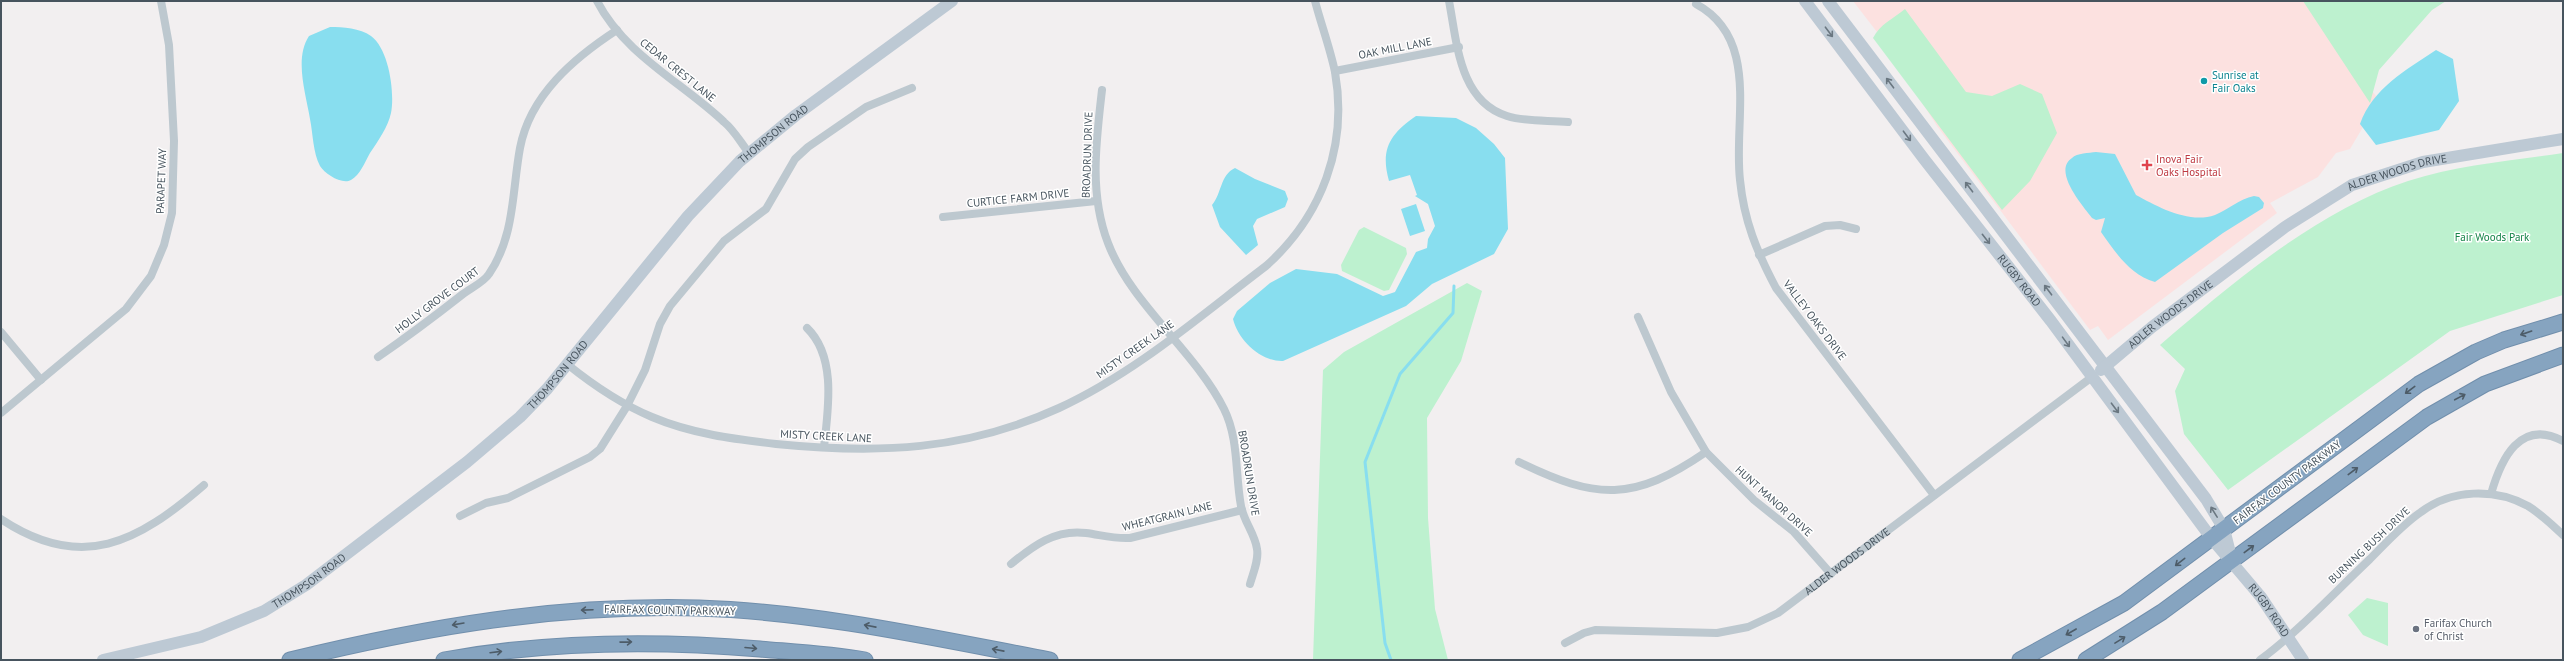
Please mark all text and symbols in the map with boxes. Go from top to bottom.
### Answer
one-way arrow [1824,27,1833,38]
street label: OAK MILL LANE [1357,34,1433,62]
street label: CEDAR CREST LANE [637,35,719,105]
place label: Sunrise at Fair Oaks [2212,68,2259,95]
marker: Sunrise at Fair Oaks [2199,76,2209,86]
one-way arrow [1886,78,1895,89]
street label: THOMPSON ROAD [735,101,811,167]
street label: BROADRUN DRIVE [1078,111,1096,198]
one-way arrow [1903,130,1911,141]
street label: PARAPET WAY [153,147,169,214]
street label: ALDER WOODS DRIVE [2344,151,2448,194]
place label: Inova Fair Oaks Hospital [2156,152,2222,179]
marker: Inova Fair Oaks Hospital [2141,159,2153,171]
one-way arrow [1965,181,1973,192]
street label: CURTICE FARM DRIVE [966,186,1070,210]
park label: Fair Woods Park [2455,230,2530,244]
one-way arrow [1982,233,1990,244]
street label: RUGBY ROAD [1994,251,2044,309]
street label: HOLLY GROVE COURT [392,264,482,336]
street label: VALLEY OAKS DRIVE [1780,276,1850,363]
street label: ADLER WOODS DRIVE [2125,277,2215,351]
one-way arrow [2044,285,2052,296]
street label: MISTY CREEK LANE [1093,317,1177,381]
one-way arrow [2519,330,2532,337]
one-way arrow [2062,336,2070,347]
street label: THOMPSON ROAD [524,337,591,412]
one-way arrow [2404,386,2415,395]
one-way arrow [2453,393,2465,400]
one-way arrow [2111,402,2120,413]
street label: MISTY CREEK LANE [780,427,872,445]
street label: BROADRUN DRIVE [1235,429,1263,517]
street label: FAIRFAX COUNTY PARKWAY [2230,436,2344,527]
street label: HUNT MANOR DRIVE [1732,463,1816,539]
one-way arrow [2348,467,2359,476]
street label: WHEATGRAIN LANE [1121,498,1213,534]
street label: BURNING BUSH DRIVE [2325,503,2413,586]
one-way arrow [2210,507,2218,518]
street label: ALDER WOODS DRIVE [1801,524,1893,598]
one-way arrow [2243,545,2254,553]
street label: THOMPSON ROAD [270,550,348,611]
one-way arrow [2175,558,2186,567]
street label: RUGBY ROAD [2245,580,2293,640]
street label: FAIRFAX COUNTY PARKWAY [604,602,737,618]
one-way arrow [581,606,594,614]
place label: Farifax Church of Christ [2424,616,2492,643]
one-way arrow [452,620,465,628]
one-way arrow [864,622,877,630]
marker: Farifax Church of Christ [2411,624,2421,634]
one-way arrow [2065,629,2077,637]
one-way arrow [2114,635,2126,643]
one-way arrow [619,638,632,646]
one-way arrow [744,644,757,651]
one-way arrow [992,646,1005,654]
one-way arrow [489,648,502,656]

